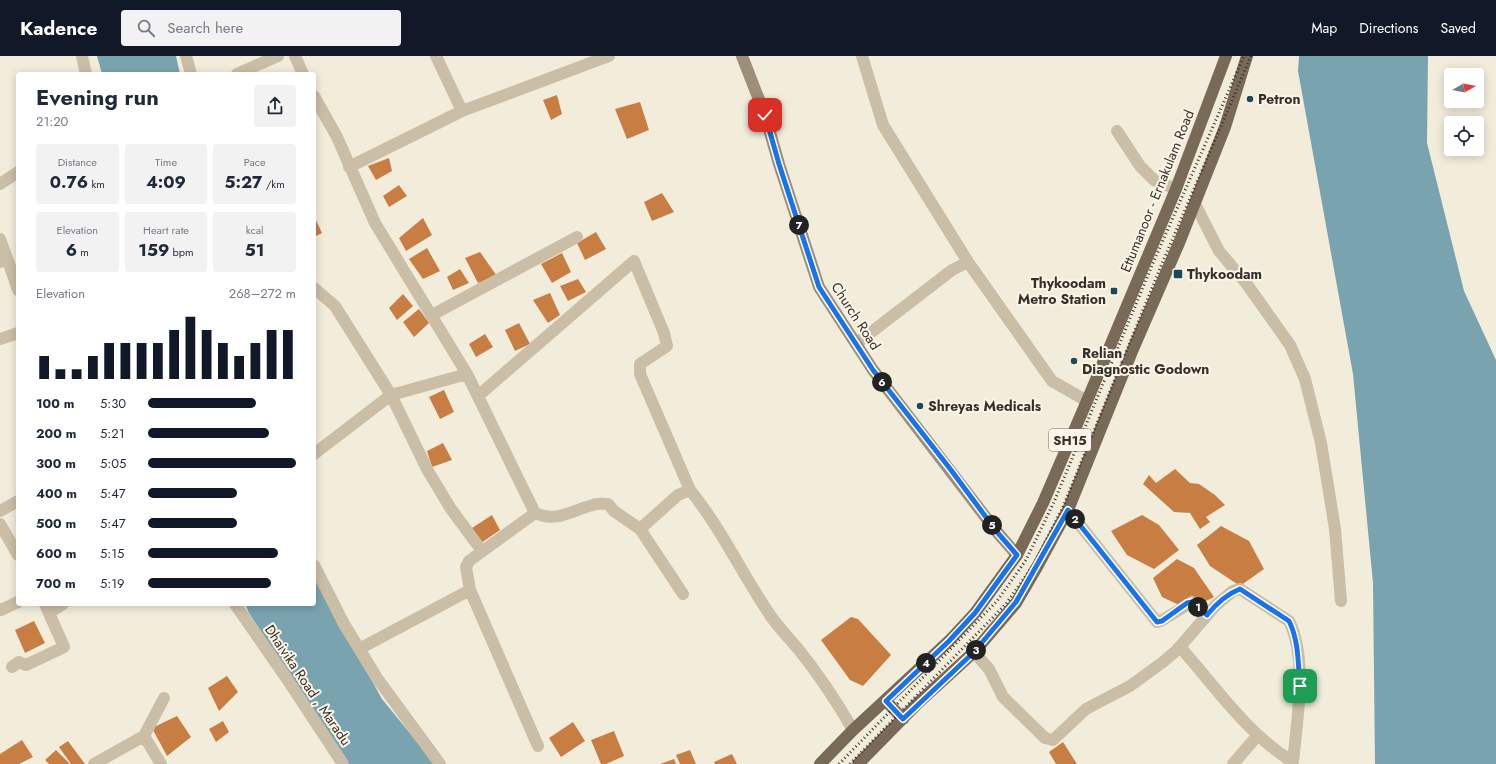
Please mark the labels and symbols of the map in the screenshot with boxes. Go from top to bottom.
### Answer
north arrow [1444,68,1484,108]
place label: Petron [1258,89,1301,109]
marker: Petron [1245,94,1255,104]
pin [748,98,782,132]
street label: Ettumanoor - Ernakulam Road [1115,107,1199,275]
pin: 7 [789,215,809,235]
place label: Thykoodam [1187,264,1262,284]
marker: Thykoodam [1172,268,1184,280]
place label: Thykoodam Metro Station [1018,273,1106,309]
street label: Church Road [827,278,885,354]
marker: Thykoodam Metro Station [1109,286,1119,296]
place label: Relian Diagnostic Godown [1082,343,1209,379]
marker: Relian Diagnostic Godown [1069,356,1079,366]
pin: 6 [872,372,892,392]
place label: Shreyas Medicals [928,396,1042,416]
marker: Shreyas Medicals [915,401,925,411]
road number: SH15 [1049,429,1091,451]
pin: 2 [1065,509,1085,529]
pin: 5 [982,515,1002,535]
pin: 1 [1188,597,1208,617]
street label: Dhaivika Road , Maradu [260,621,356,749]
pin: 3 [966,640,986,660]
pin: 4 [916,653,936,673]
pin [1283,669,1317,703]

